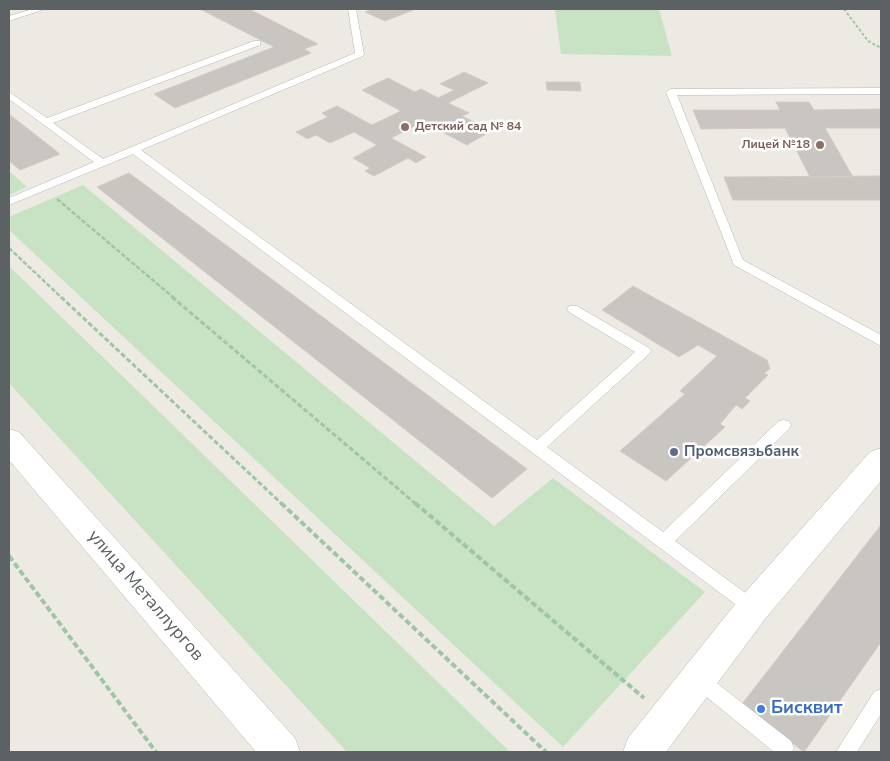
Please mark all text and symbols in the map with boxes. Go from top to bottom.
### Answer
place label: Детский сад № 84 [415,120,521,134]
marker: Детский сад № 84 [399,121,411,133]
place label: Лицей №18 [741,138,810,152]
marker: Лицей №18 [814,139,826,151]
place label: Промсвязьбанк [684,443,799,461]
marker: Промсвязьбанк [668,446,680,458]
street label: улица Металлургов [82,526,208,666]
place label: Бисквит [771,698,842,720]
marker: Бисквит [755,703,767,715]

